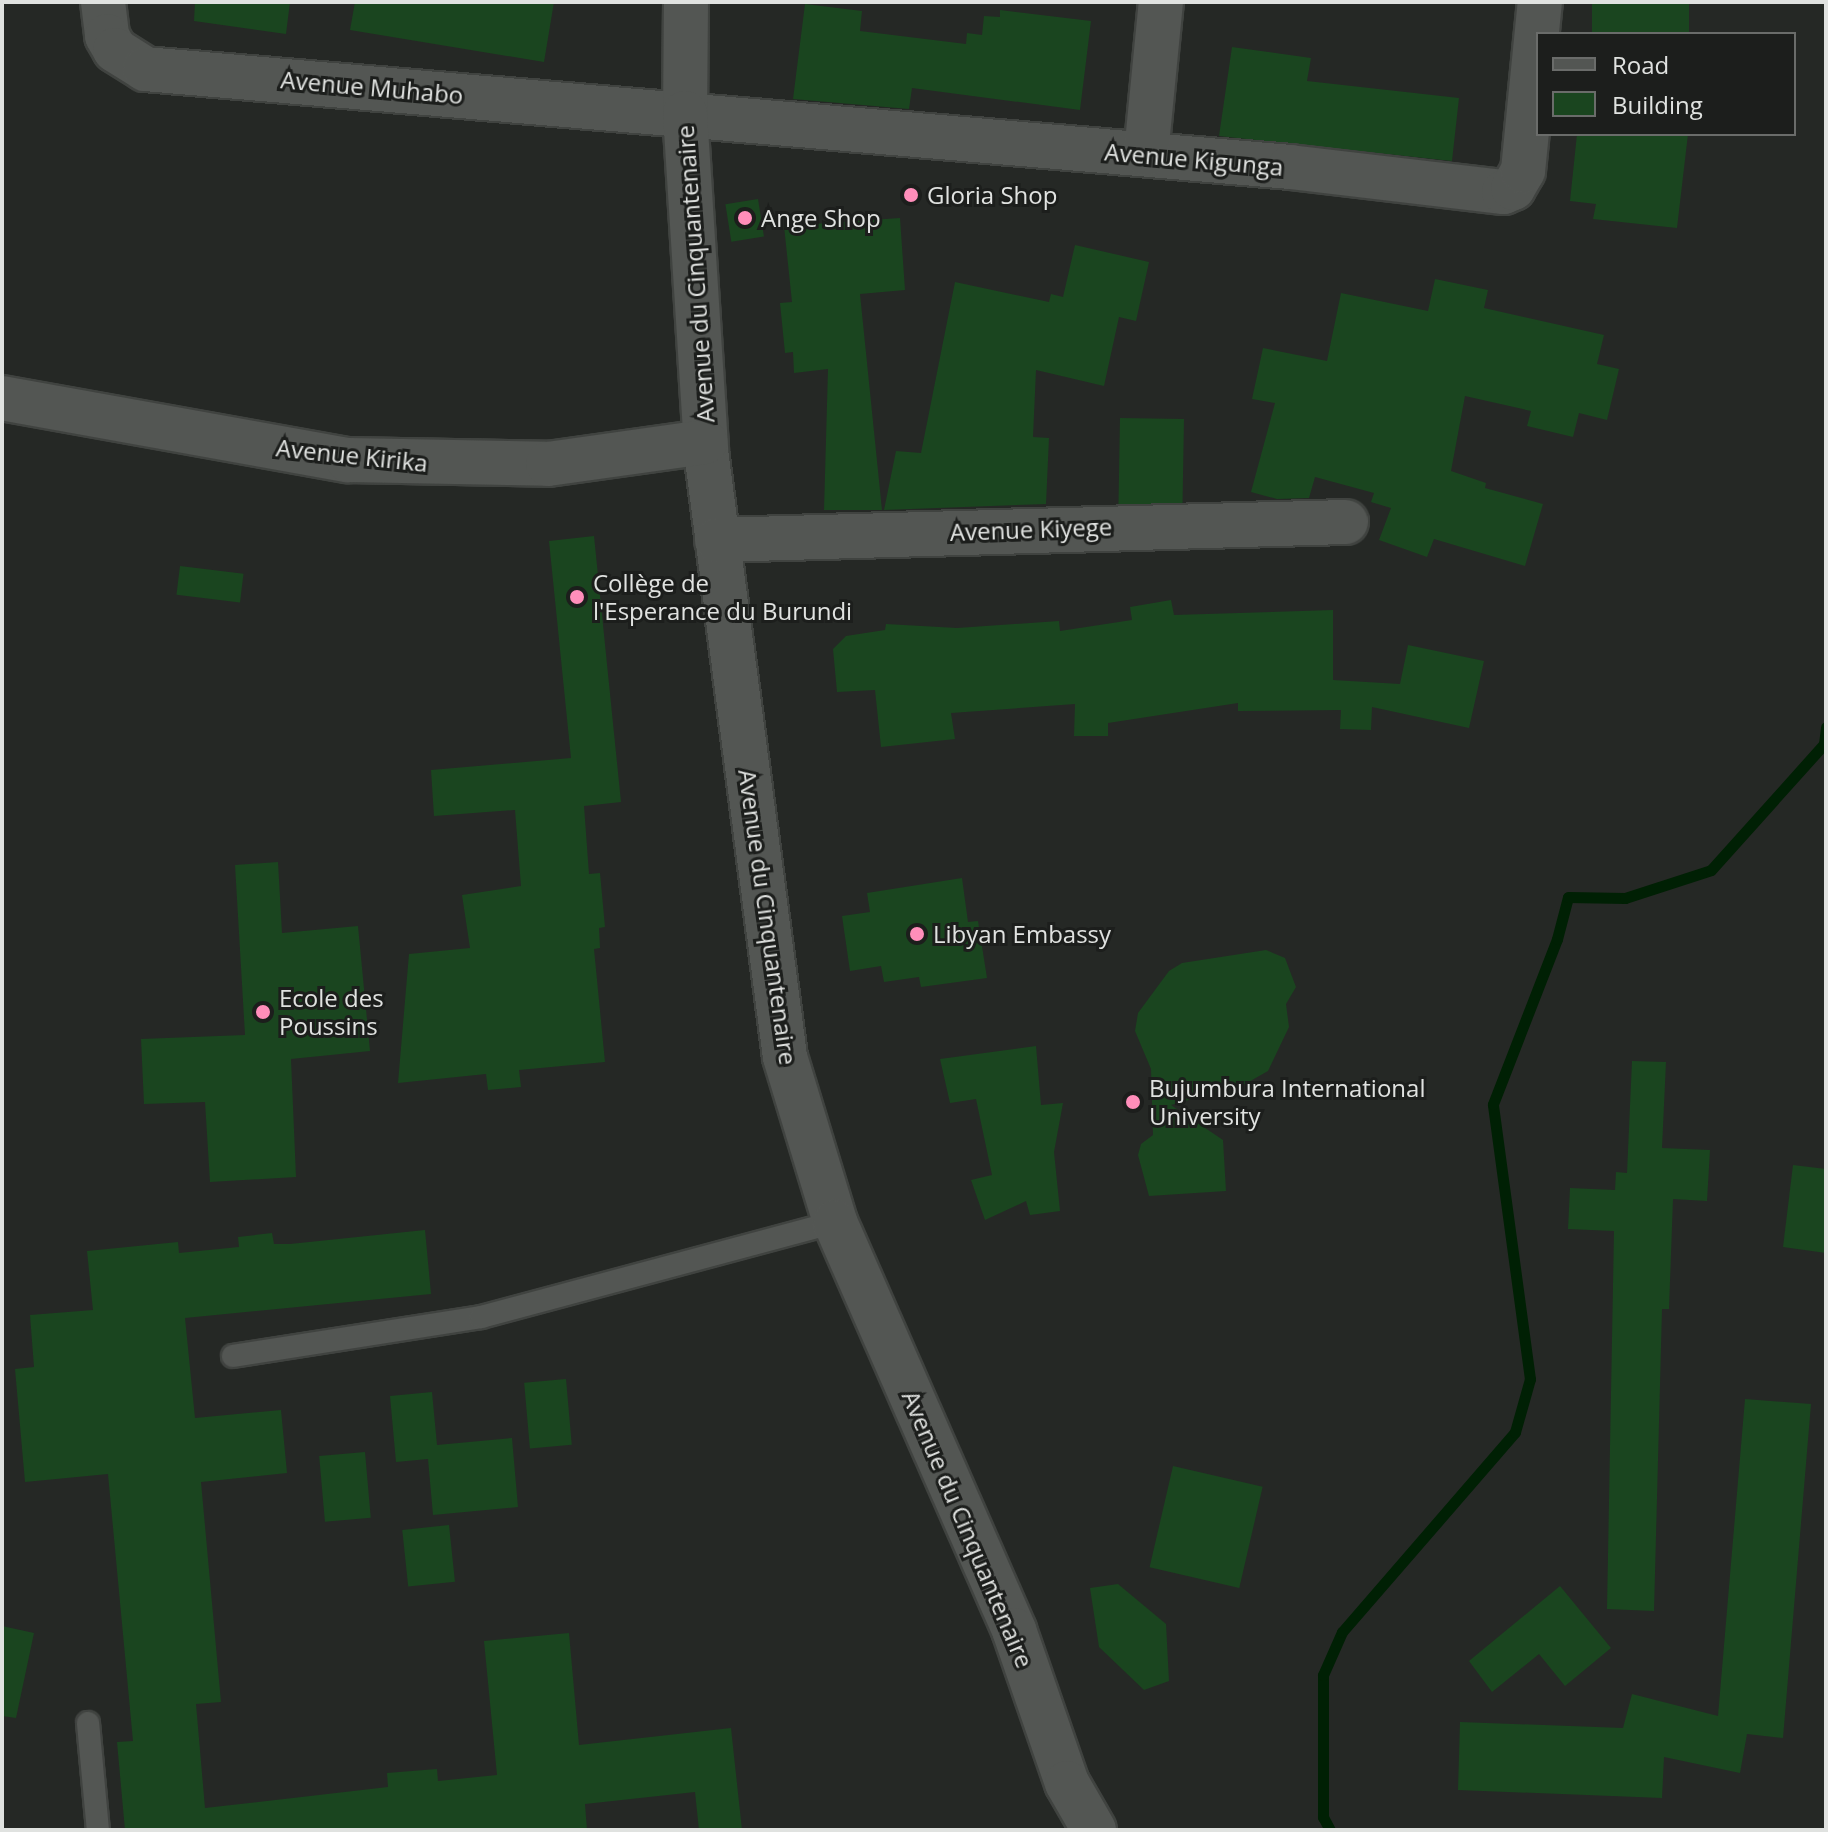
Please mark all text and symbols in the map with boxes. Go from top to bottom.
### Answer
legend [1536,32,1796,136]
text: Road [1612,48,1669,81]
street label: Avenue Muhabo [279,65,465,109]
text: Building [1612,88,1703,121]
street label: Avenue du Cinquantenaire [670,124,720,424]
street label: Avenue Kigunga [1103,137,1285,181]
place label: Gloria Shop [927,181,1057,209]
marker: Gloria Shop [902,186,920,204]
place label: Ange Shop [761,204,881,232]
marker: Ange Shop [736,209,754,227]
street label: Avenue Kirika [275,433,429,477]
street label: Avenue Kiyege [949,512,1113,546]
place label: Collège de l'Esperance du Burundi [593,569,852,625]
marker: Collège de l'Esperance du Burundi [568,588,586,606]
street label: Avenue du Cinquantenaire [733,767,803,1067]
place label: Libyan Embassy [933,920,1111,948]
marker: Libyan Embassy [908,925,926,943]
place label: Ecole des Poussins [279,984,384,1040]
marker: Ecole des Poussins [254,1003,272,1021]
place label: Bujumbura International University [1149,1074,1425,1130]
marker: Bujumbura International University [1124,1093,1142,1111]
street label: Avenue du Cinquantenaire [896,1386,1040,1672]

